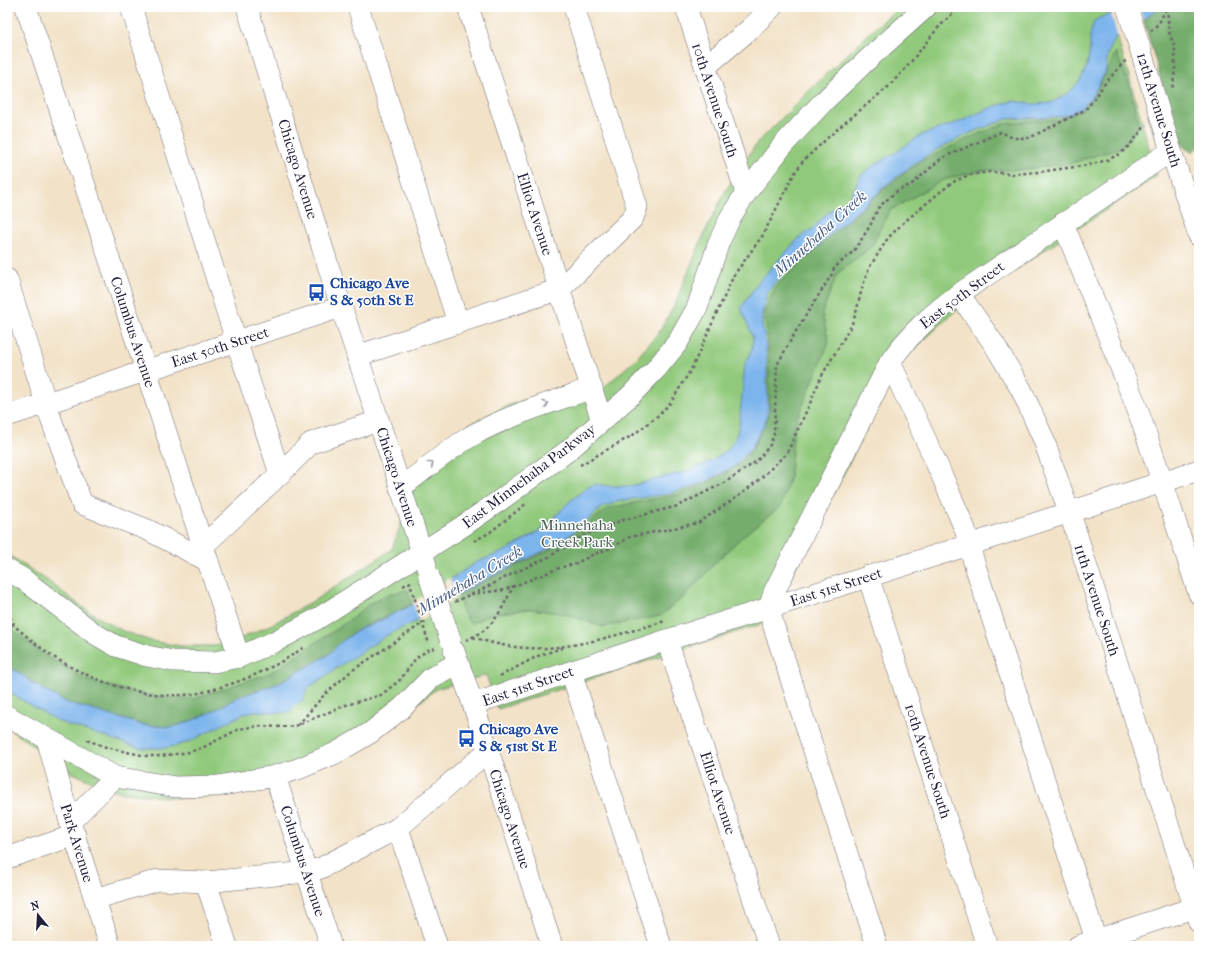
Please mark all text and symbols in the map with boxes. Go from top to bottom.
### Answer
street label: 10th Avenue South [688,40,742,160]
street label: 12th Avenue South [1133,50,1185,170]
street label: Chicago Avenue [274,117,322,222]
street label: Elliot Avenue [513,170,557,258]
water label: Minnehaha Creek [769,186,871,281]
street label: East 50th Street [916,257,1008,333]
street label: Columbus Avenue [107,274,160,390]
place label: Chicago Ave S & 50th St E [330,274,415,309]
bus stop icon: Chicago Ave S & 50th St E [307,282,327,302]
street label: East 50th Street [169,323,272,371]
one-way arrow [542,400,549,409]
street label: East Minnehaha Parkway [459,419,600,532]
street label: Chicago Avenue [372,425,422,530]
one-way arrow [427,462,434,469]
park label: Minnehaha Creek Park [540,516,615,551]
water label: Minnehaha Creek [413,541,526,619]
street label: 11th Avenue South [1070,542,1124,659]
street label: East 51st Street [788,563,885,610]
street label: East 51st Street [480,662,577,710]
street label: 10th Avenue South [901,701,955,821]
place label: Chicago Ave S & 51st St E [479,720,559,755]
bus stop icon: Chicago Ave S & 51st St E [456,728,476,748]
street label: Elliot Avenue [696,749,740,837]
street label: Chicago Avenue [485,767,535,872]
street label: Park Avenue [56,801,98,885]
street label: Columbus Avenue [277,803,330,919]
north arrow [18,895,58,935]
text: N [29,898,42,913]

